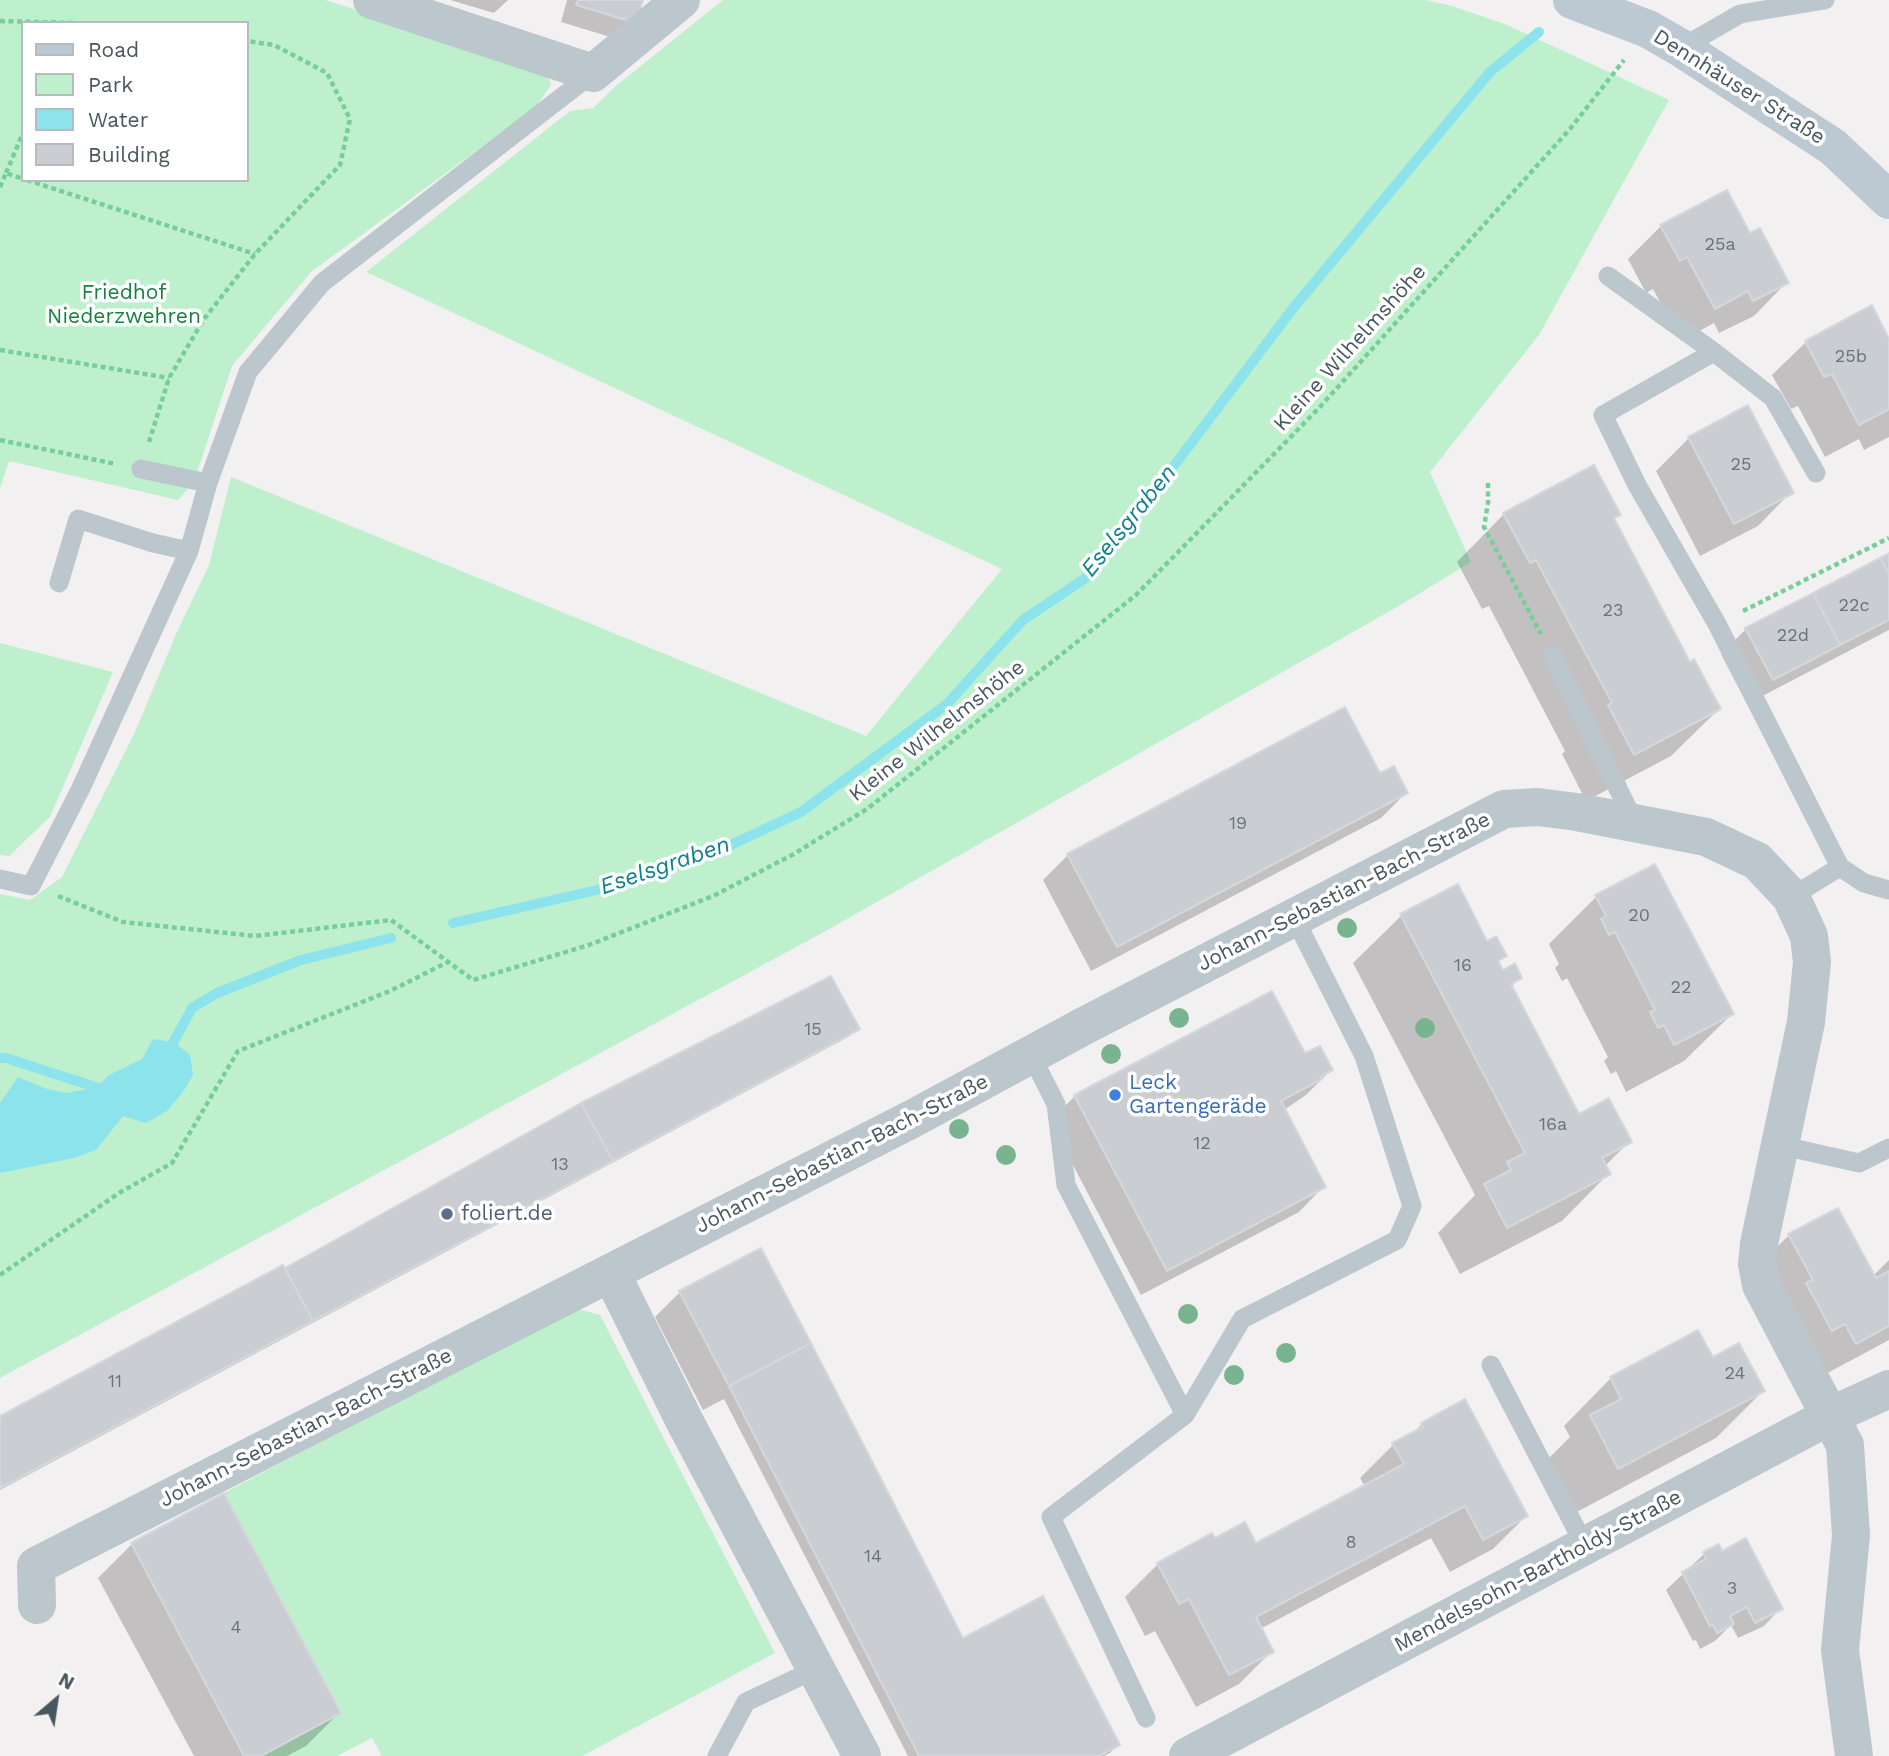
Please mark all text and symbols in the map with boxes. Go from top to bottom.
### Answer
legend [21,21,248,182]
street label: Dennhäuser Straße [1649,24,1829,150]
text: Road [88,37,139,62]
text: Park [88,72,133,97]
text: Water [88,107,148,132]
text: Building [88,142,170,167]
house number: 25a [1704,234,1736,256]
street label: Kleine Wilhelmshöhe [1268,259,1432,437]
park label: Friedhof Niederzwehren [47,280,201,330]
house number: 25b [1835,346,1867,368]
house number: 25 [1731,454,1751,476]
water label: Eselsgraben [1076,460,1182,582]
house number: 22c [1838,595,1870,617]
house number: 23 [1603,600,1623,622]
house number: 22d [1777,625,1809,647]
street label: Kleine Wilhelmshöhe [844,655,1030,807]
street label: Johann-Sebastian-Bach-Straße [1193,807,1495,977]
house number: 19 [1229,813,1247,835]
water label: Eselsgraben [596,831,734,901]
house number: 20 [1628,905,1650,927]
house number: 16 [1454,955,1472,977]
house number: 22 [1671,977,1691,999]
house number: 15 [804,1019,822,1041]
street label: Johann-Sebastian-Bach-Straße [691,1069,993,1239]
place label: Leck Gartengeräde [1129,1070,1267,1120]
marker: Leck Gartengeräde [1107,1087,1123,1103]
house number: 16a [1539,1114,1567,1136]
house number: 12 [1193,1133,1211,1155]
house number: 13 [551,1154,569,1176]
place label: foliert.de [461,1201,553,1227]
marker: foliert.de [439,1206,455,1222]
street label: Johann-Sebastian-Bach-Straße [155,1343,457,1513]
house number: 24 [1725,1363,1745,1385]
house number: 11 [108,1371,122,1393]
street label: Mendelssohn-Bartholdy-Straße [1390,1484,1686,1658]
house number: 8 [1345,1532,1357,1554]
house number: 14 [864,1546,882,1568]
house number: 3 [1727,1578,1737,1600]
house number: 4 [231,1617,241,1639]
north arrow [21,1665,91,1735]
text: N [55,1668,78,1695]

